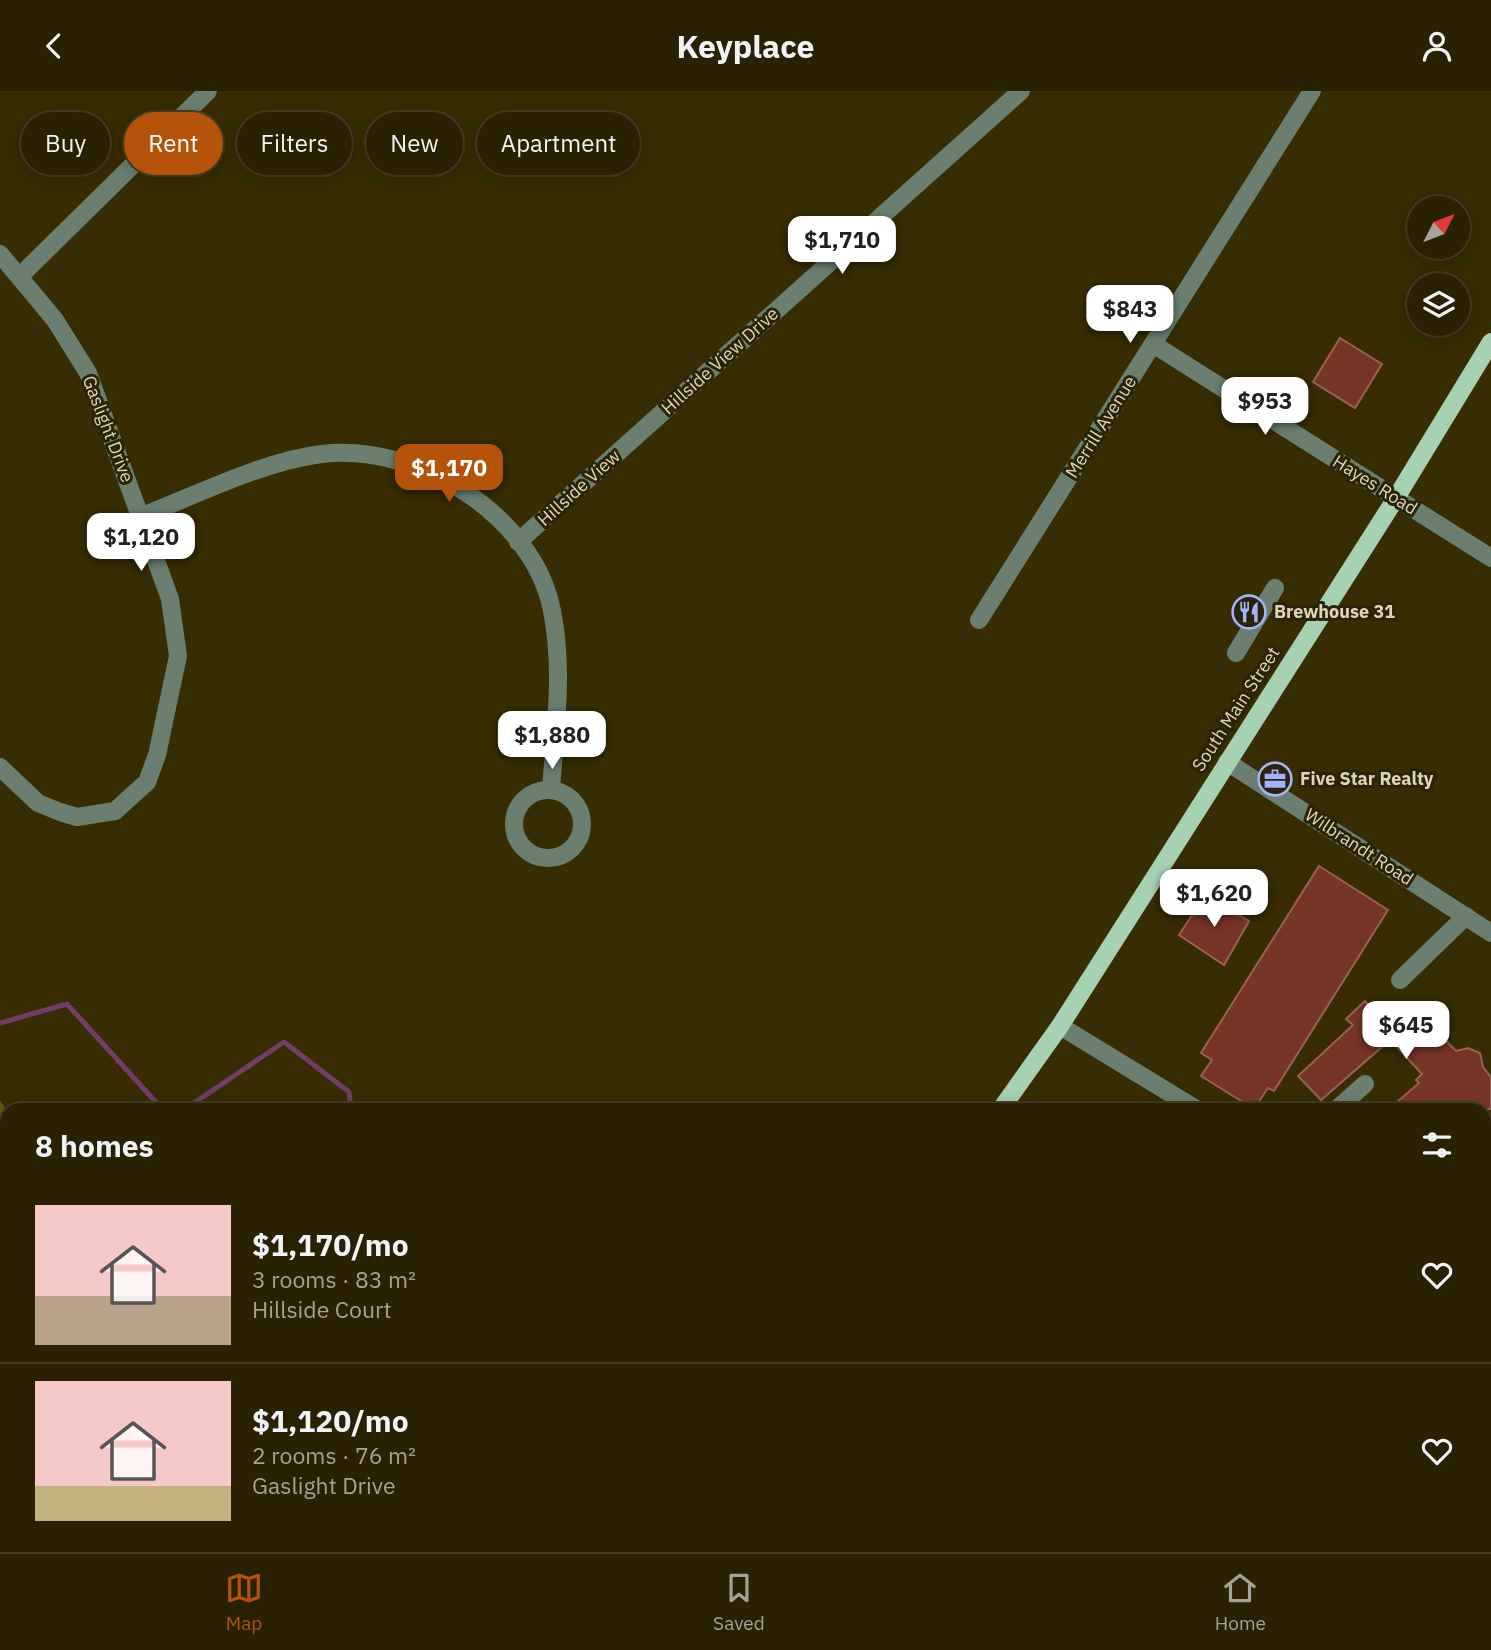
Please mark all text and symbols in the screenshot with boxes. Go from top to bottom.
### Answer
text: Keyplace [676,25,815,67]
icon: back [35,27,73,65]
icon: person [1418,27,1456,65]
chip: Buy [21,112,110,175]
chip: Rent [124,112,223,175]
chip: Filters [237,112,352,175]
chip: New [366,112,463,175]
chip: Apartment [477,112,640,175]
north arrow [1407,196,1470,259]
map controls [1407,196,1470,336]
pin: $1,710 [785,216,899,276]
text: $1,710 [804,224,880,254]
button: layers [1407,273,1470,336]
pin: $843 [1089,285,1171,345]
text: $843 [1102,293,1158,323]
street label: Hillside View Drive [656,302,783,419]
street label: Merrill Avenue [1060,371,1141,482]
street label: Gaslight Drive [78,372,139,485]
pin: $953 [1224,377,1306,437]
text: $953 [1237,385,1293,415]
street label: Hillside View [532,444,625,531]
pin: $1,170 [392,445,506,504]
street label: Hayes Road [1329,450,1422,520]
text: $1,170 [411,452,487,482]
pin: $1,120 [84,513,198,573]
text: $1,120 [103,521,179,551]
restaurant icon: Brewhouse 31 [1230,593,1268,631]
place label: Brewhouse 31 [1274,600,1395,623]
street label: South Main Street [1187,642,1284,775]
pin: $1,880 [495,711,609,771]
text: $1,880 [514,719,590,749]
office icon: Five Star Realty [1256,760,1294,798]
place label: Five Star Realty [1300,767,1434,790]
street label: Wilbrandt Road [1301,803,1418,890]
pin: $1,620 [1157,869,1271,929]
text: $1,620 [1176,877,1252,907]
pin: $645 [1365,1002,1447,1061]
text: $645 [1378,1009,1434,1039]
text: 8 homes [35,1126,154,1165]
icon: filters [1418,1126,1456,1164]
text: $1,170/mo [252,1225,409,1264]
icon: home [91,1233,175,1317]
icon: heart [1418,1256,1456,1294]
text: 3 rooms · 83 m² [252,1264,416,1294]
text: Hillside Court [252,1294,392,1324]
text: $1,120/mo [252,1401,409,1440]
icon: home [91,1409,175,1493]
icon: heart [1418,1432,1456,1470]
text: 2 rooms · 76 m² [252,1440,416,1470]
text: Gaslight Drive [252,1470,396,1500]
tab: Map [225,1569,263,1635]
tab: Saved [713,1569,765,1635]
tab: Home [1215,1569,1266,1635]

